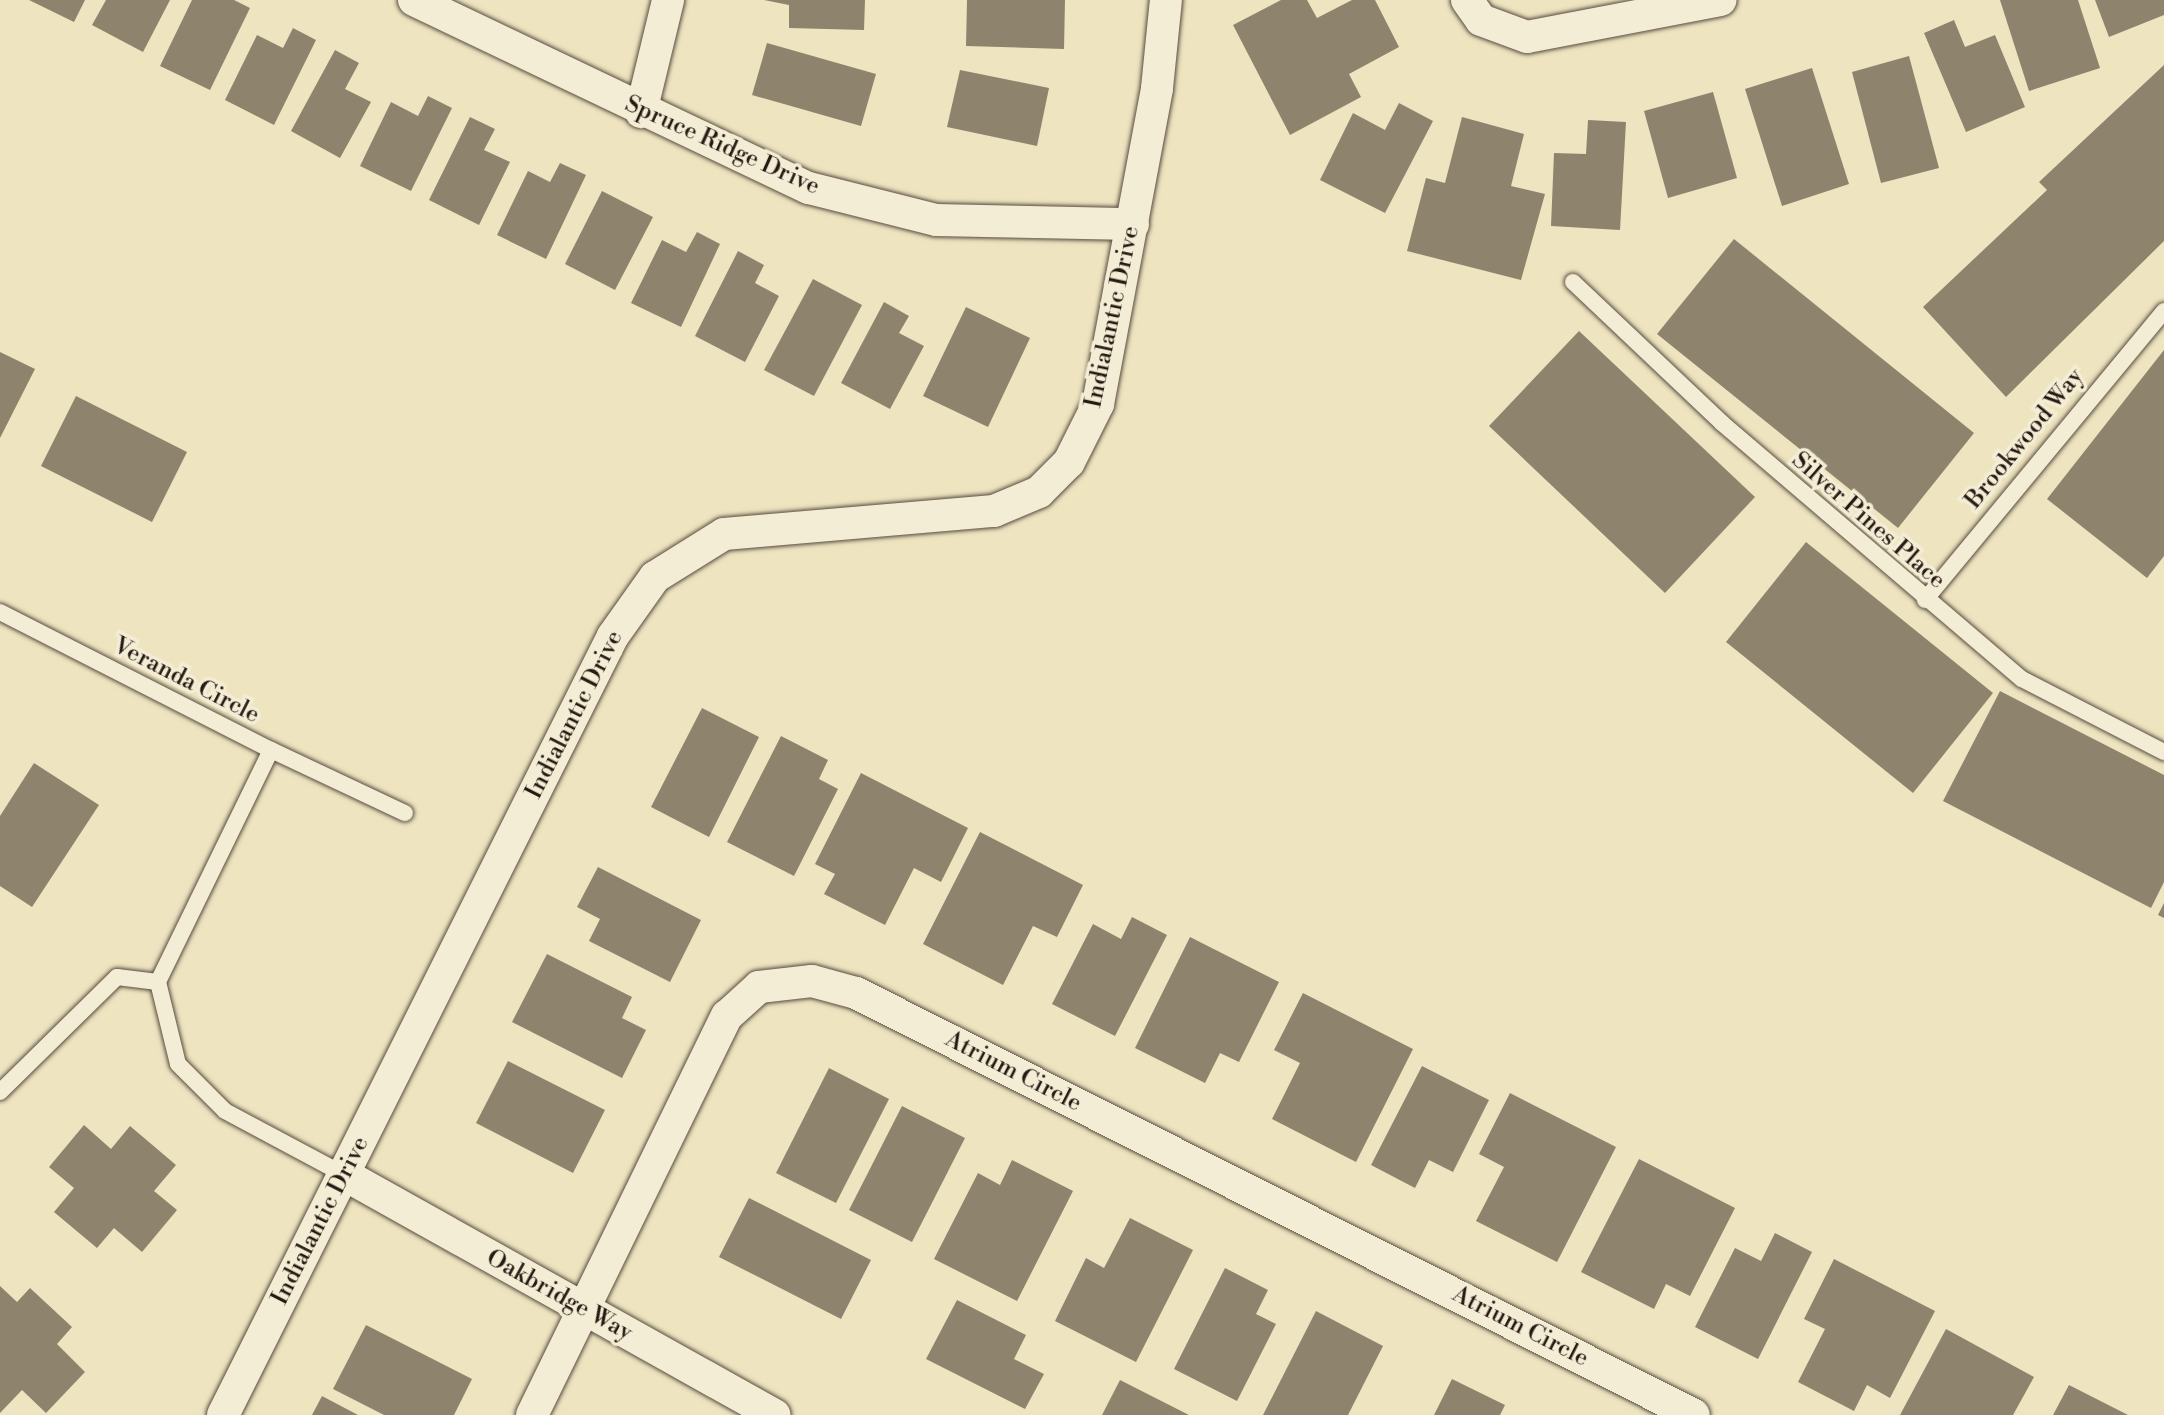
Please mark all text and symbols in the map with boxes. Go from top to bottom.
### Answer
street label: Spruce Ridge Drive [620,90,824,202]
street label: Indialantic Drive [1080,223,1146,411]
street label: Brookwood Way [1960,363,2090,515]
street label: Silver Pines Place [1785,446,1951,596]
street label: Indialantic Drive [520,626,630,804]
street label: Veranda Circle [108,632,264,730]
street label: Atrium Circle [940,1025,1086,1119]
street label: Indialantic Drive [266,1132,376,1310]
street label: Oakbridge Way [481,1244,637,1348]
street label: Atrium Circle [1447,1280,1593,1374]

